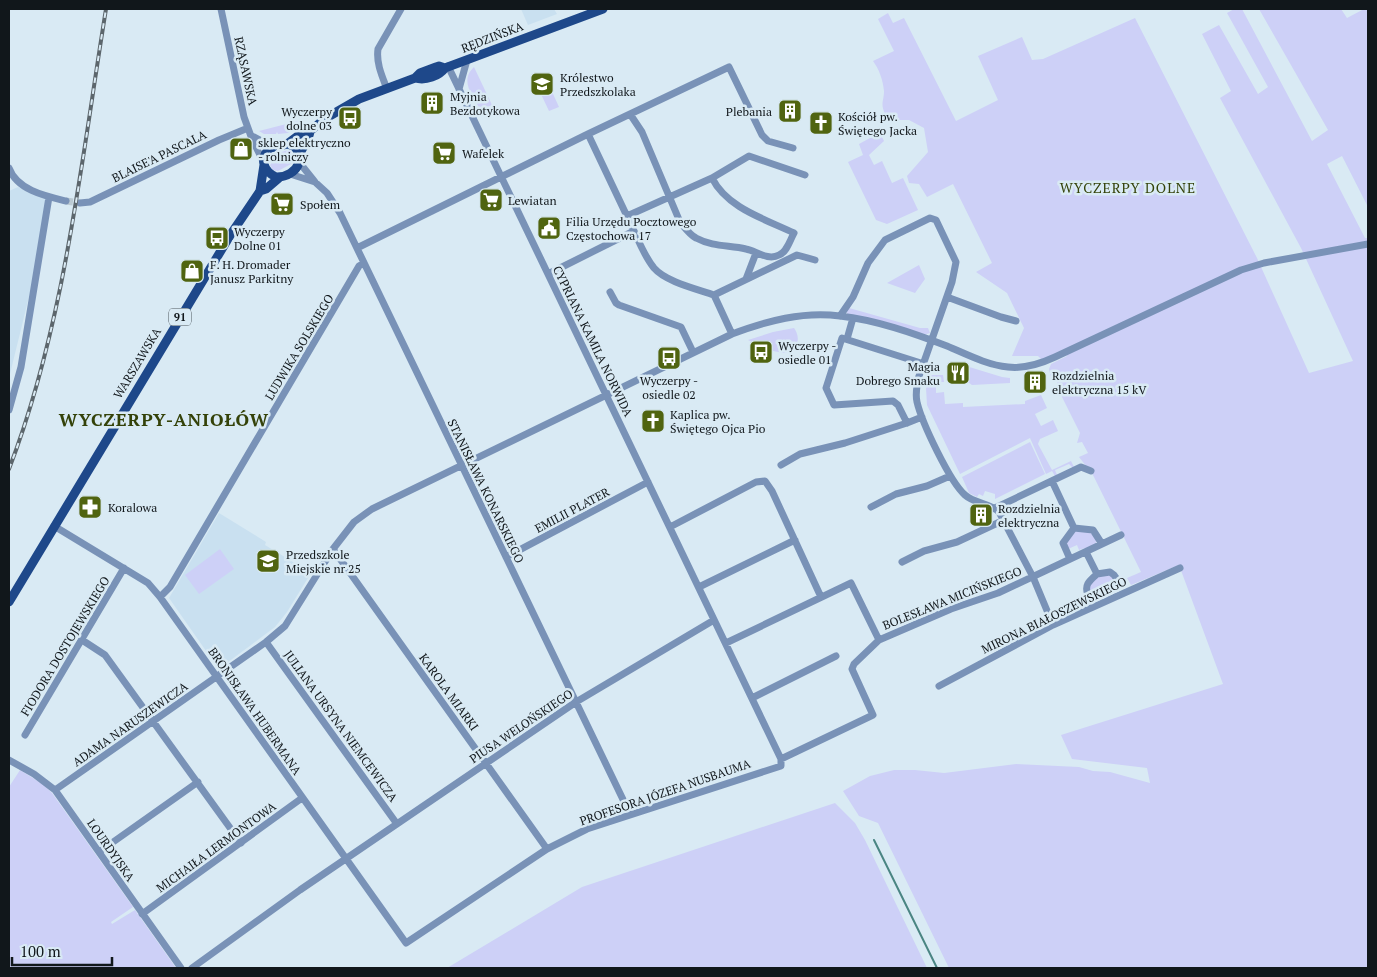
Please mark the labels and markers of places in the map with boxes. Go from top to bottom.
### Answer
place label: Królestwo Przedszkolaka [560,70,636,99]
school or university icon: Królestwo Przedszkolaka [529,71,555,97]
place label: Myjnia Bezdotykowa [450,89,520,118]
building icon: Myjnia Bezdotykowa [419,90,445,116]
building icon: Plebania [777,98,803,124]
place label: Wyczerpy dolne 03 [281,104,333,133]
place label: Plebania [726,104,772,119]
bus stop icon: Wyczerpy dolne 03 [337,105,363,131]
place label: Kościół pw. Świętego Jacka [838,109,917,138]
church icon: Kościół pw. Świętego Jacka [808,110,834,136]
place label: sklep elektryczno - rolniczy [258,135,351,164]
shop icon: sklep elektryczno - rolniczy [228,136,254,162]
supermarket icon: Wafelek [431,140,457,166]
place label: Wafelek [462,146,505,161]
supermarket icon: Lewiatan [478,187,504,213]
supermarket icon: Społem [269,191,295,217]
place label: Lewiatan [508,193,557,208]
place label: Społem [300,197,341,212]
place label: Filia Urzędu Pocztowego Częstochowa 17 [566,214,697,243]
public building icon: Filia Urzędu Pocztowego Częstochowa 17 [536,215,562,241]
place label: Wyczerpy Dolne 01 [234,224,286,253]
bus stop icon: Wyczerpy Dolne 01 [204,225,230,251]
place label: F. H. Dromader Janusz Parkitny [210,257,294,286]
shop icon: F. H. Dromader Janusz Parkitny [179,258,205,284]
place label: Wyczerpy - osiedle 01 [778,338,836,367]
bus stop icon: Wyczerpy - osiedle 01 [748,339,774,365]
bus stop icon: Wyczerpy - osiedle 02 [656,345,682,371]
place label: Magia Dobrego Smaku [856,359,940,388]
restaurant icon: Magia Dobrego Smaku [945,360,971,386]
place label: Rozdzielnia elektryczna 15 kV [1052,368,1147,397]
building icon: Rozdzielnia elektryczna 15 kV [1022,369,1048,395]
place label: Wyczerpy - osiedle 02 [640,373,698,402]
place label: Kaplica pw. Świętego Ojca Pio [670,407,766,436]
church icon: Kaplica pw. Świętego Ojca Pio [640,408,666,434]
pharmacy icon: Koralowa [77,494,103,520]
place label: Koralowa [108,500,157,515]
place label: Rozdzielnia elektryczna [998,501,1060,530]
building icon: Rozdzielnia elektryczna [968,502,994,528]
place label: Przedszkole Miejskie nr 25 [286,547,361,576]
school or university icon: Przedszkole Miejskie nr 25 [255,548,281,574]

